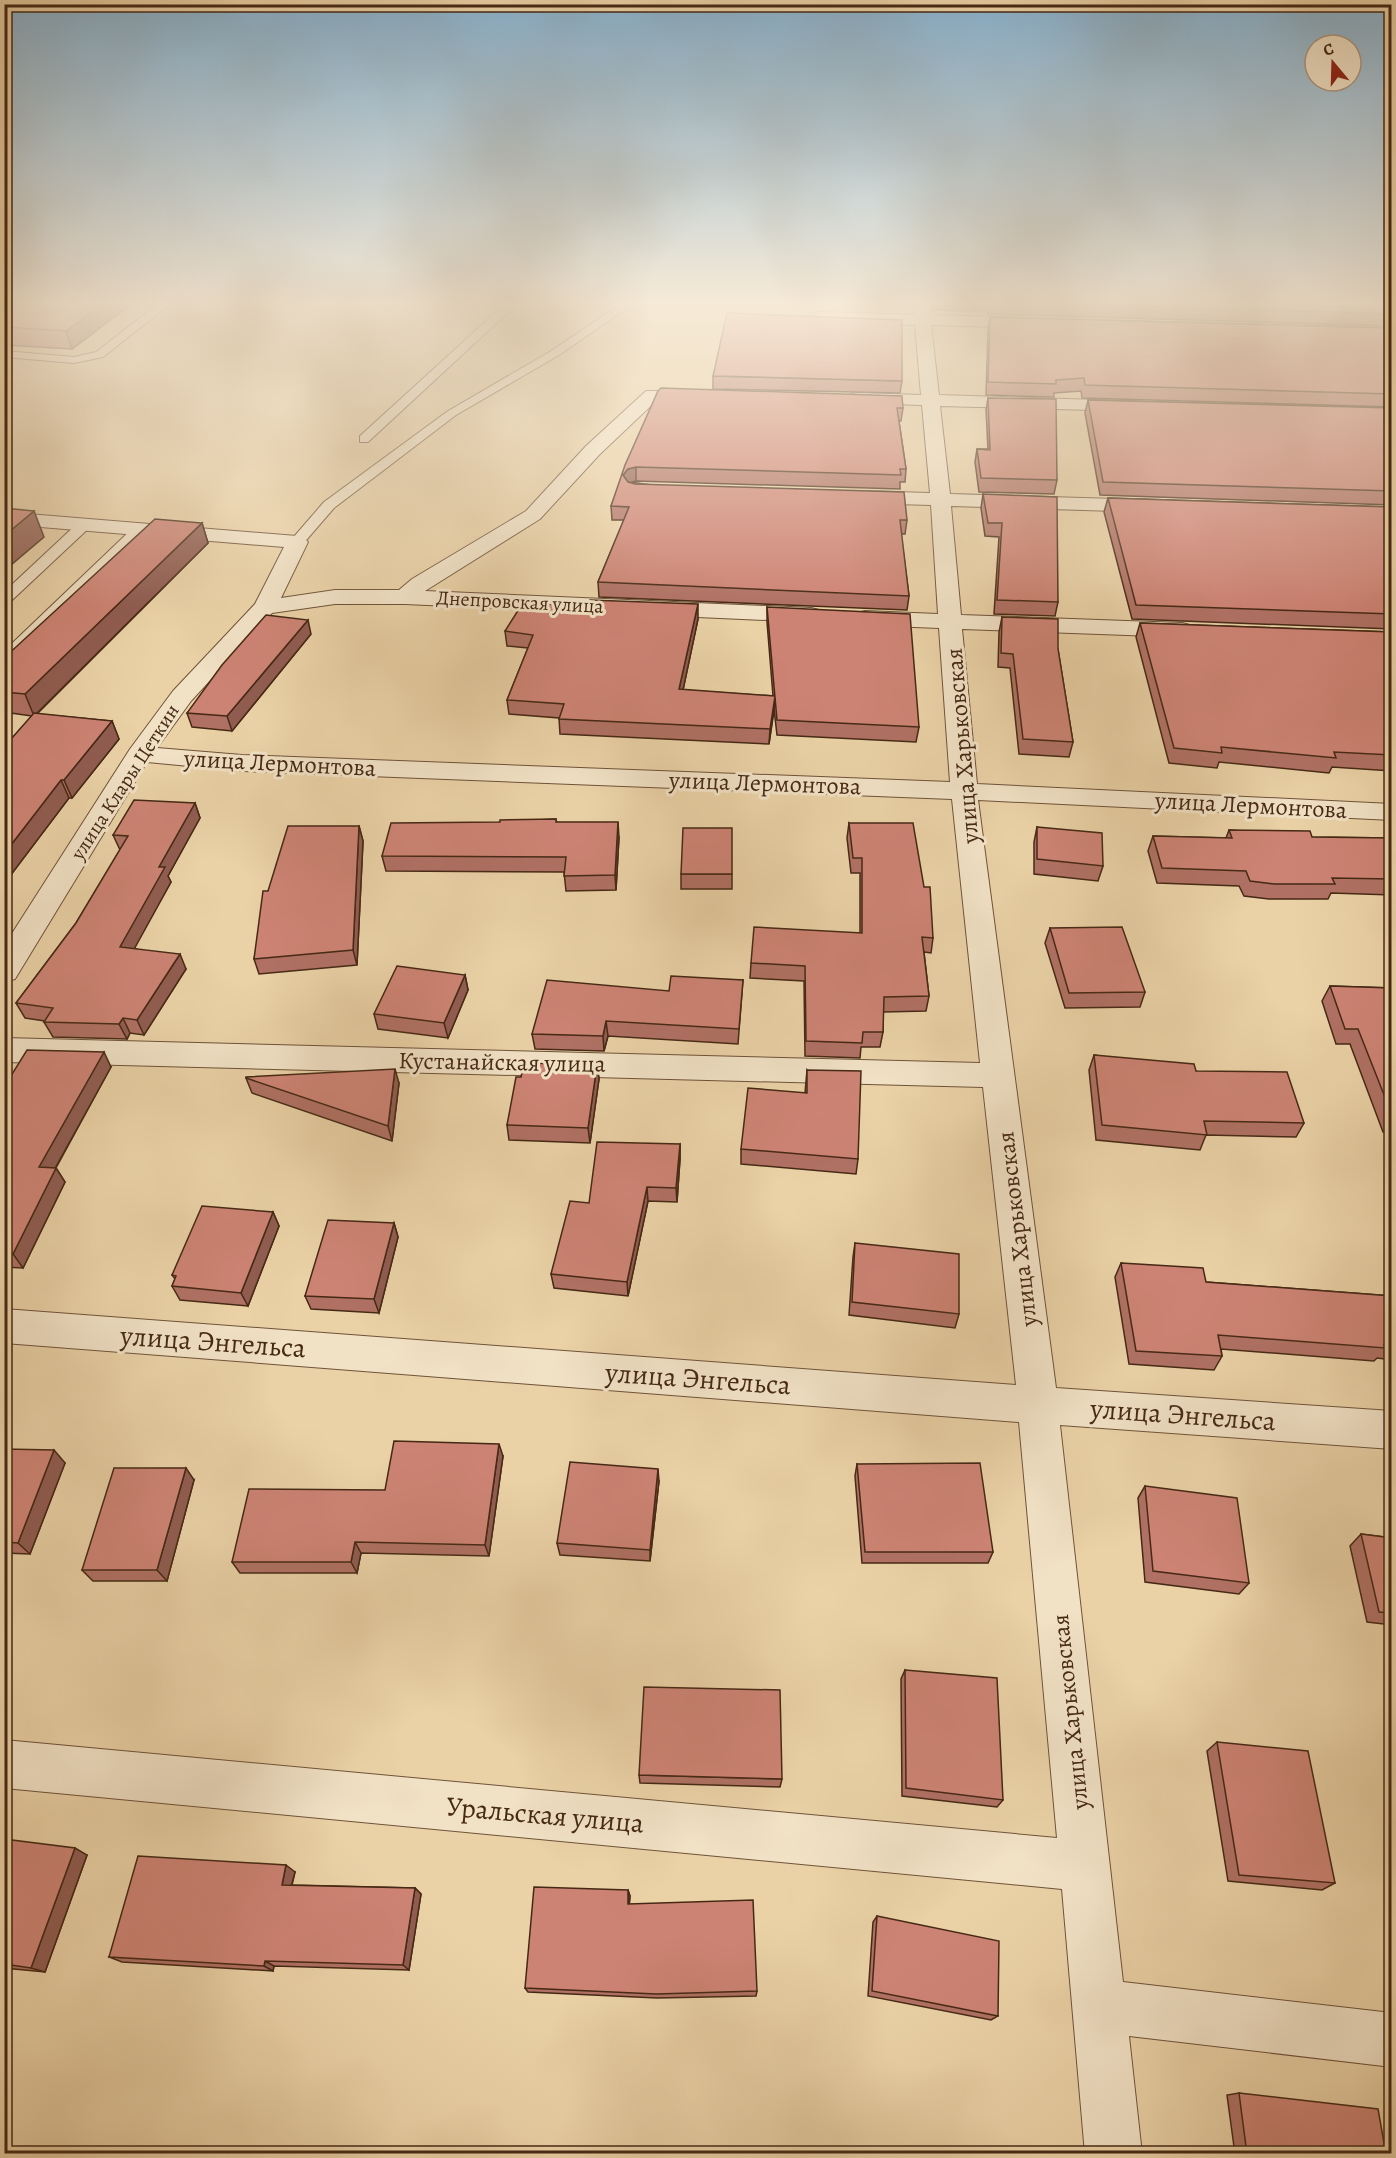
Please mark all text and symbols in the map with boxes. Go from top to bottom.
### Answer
north arrow [1303,33,1363,93]
text: С [1320,38,1337,62]
street label: Днепровская улица [436,584,605,620]
street label: улица Харьковская [938,647,987,846]
street label: улица Клары Цеткин [64,699,186,866]
street label: улица Лермонтова [182,742,377,784]
street label: улица Лермонтова [667,764,862,802]
street label: улица Лермонтова [1153,784,1348,826]
street label: Кустанайская улица [398,1044,606,1080]
street label: улица Харьковская [989,1130,1045,1329]
street label: улица Энгельса [118,1316,307,1367]
street label: улица Энгельса [603,1353,792,1404]
street label: улица Энгельса [1088,1389,1277,1440]
street label: улица Харьковская [1044,1613,1096,1812]
street label: Уральская улица [445,1787,646,1843]

